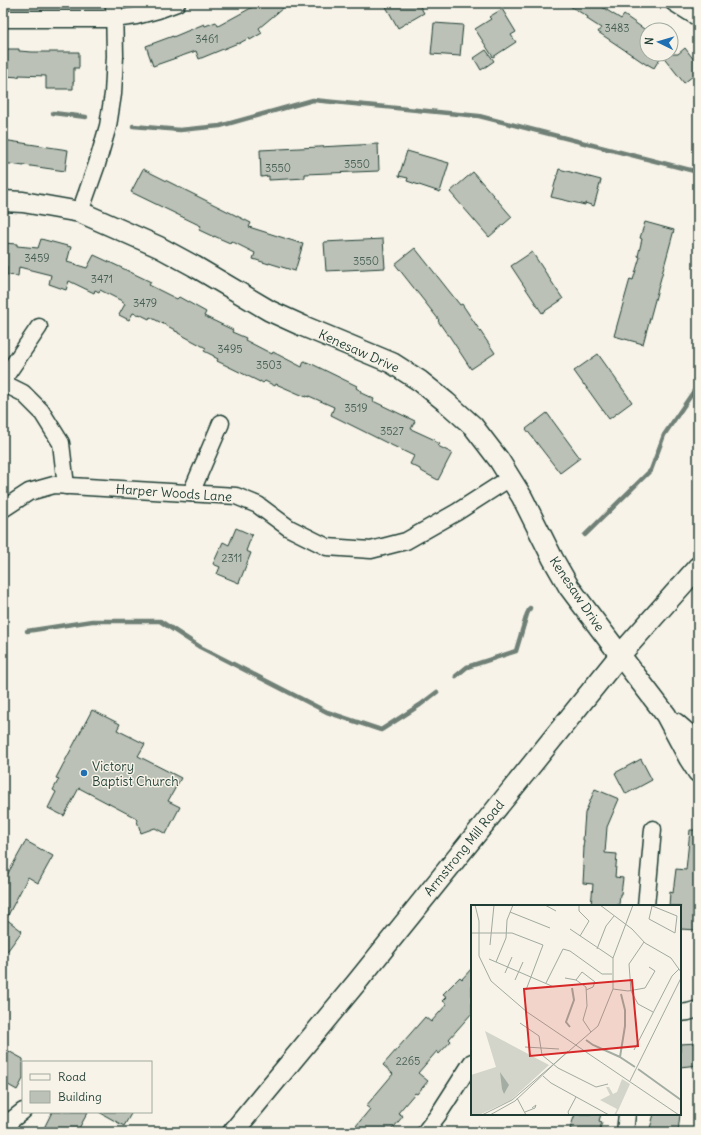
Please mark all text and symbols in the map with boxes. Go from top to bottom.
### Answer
house number: 3483 [604,21,630,35]
north arrow [639,22,679,62]
house number: 3461 [195,32,219,46]
text: N [642,37,656,46]
house number: 3550 [344,157,370,171]
house number: 3550 [265,161,291,175]
house number: 3459 [24,251,50,265]
house number: 3550 [353,254,379,268]
house number: 3471 [91,272,113,286]
house number: 3479 [133,296,157,310]
street label: Kenesaw Drive [316,326,402,376]
house number: 3495 [217,342,243,356]
house number: 3503 [256,358,282,372]
house number: 3519 [344,401,368,415]
house number: 3527 [380,424,405,438]
street label: Harper Woods Lane [115,480,233,506]
house number: 2311 [222,551,242,565]
street label: Kenesaw Drive [546,553,608,635]
place label: Victory Baptist Church [92,758,179,790]
marker: Victory Baptist Church [79,768,89,778]
street label: Armstrong Mill Road [420,796,508,899]
inset map [471,905,681,1115]
house number: 2265 [396,1054,420,1068]
legend [22,1061,152,1113]
text: Road [58,1069,86,1084]
text: Building [58,1089,102,1104]

